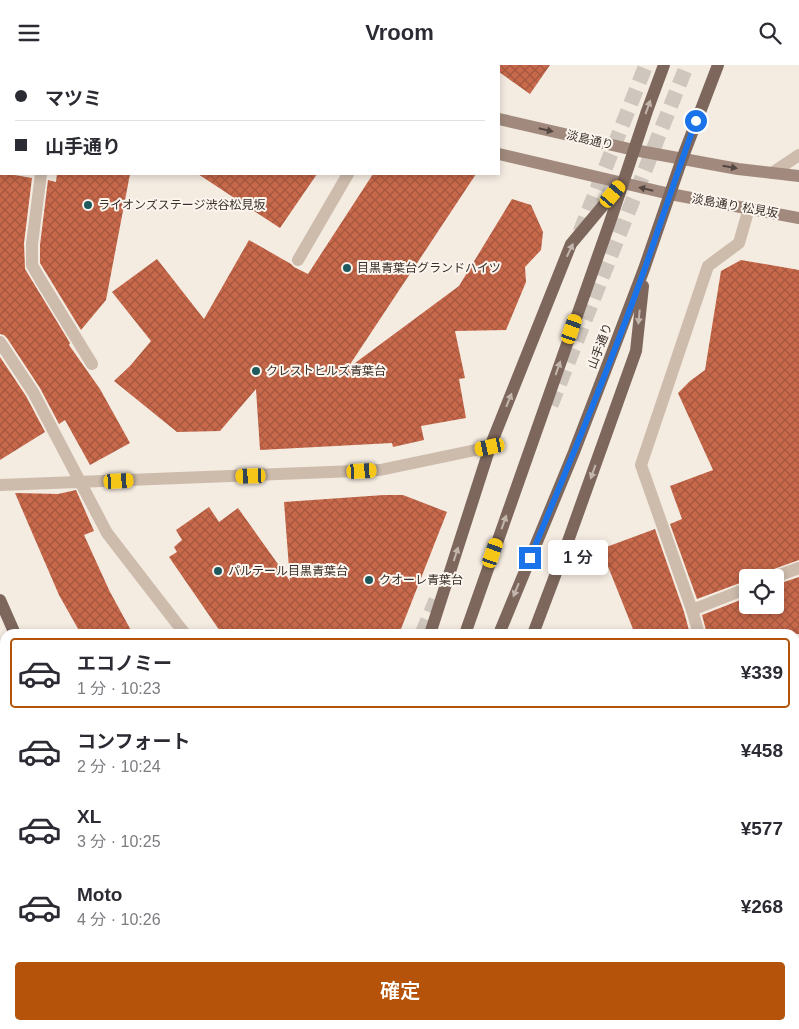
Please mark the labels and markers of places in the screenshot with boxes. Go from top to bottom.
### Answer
place label: ライオンズステージ渋谷松見坂 [98,198,266,212]
marker: ライオンズステージ渋谷松見坂 [82,199,94,211]
place label: 目黒青葉台グランドハイツ [357,261,501,275]
marker: 目黒青葉台グランドハイツ [341,262,353,274]
place label: クレストヒルズ青葉台 [266,364,386,378]
marker: クレストヒルズ青葉台 [250,365,262,377]
place label: パルテール目黒青葉台 [228,564,348,578]
marker: パルテール目黒青葉台 [212,565,224,577]
place label: クオーレ青葉台 [379,573,463,587]
marker: クオーレ青葉台 [363,574,375,586]

